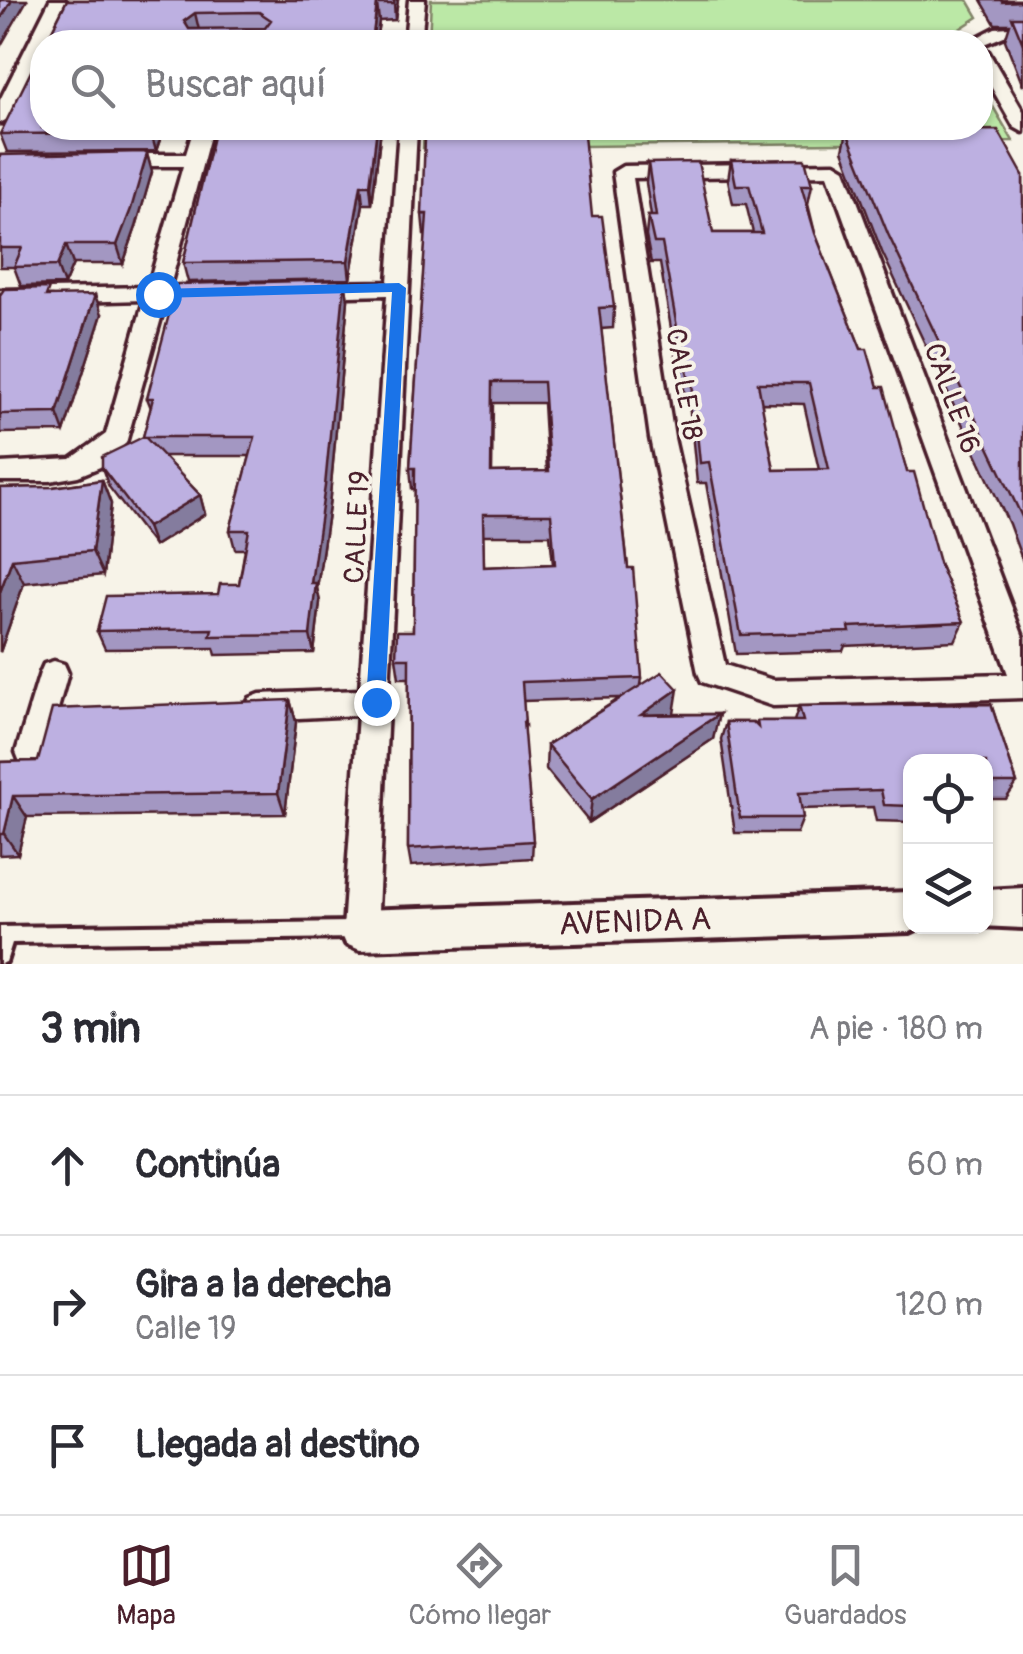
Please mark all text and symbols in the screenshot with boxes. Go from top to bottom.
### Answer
search box [30,30,993,140]
icon: search [65,58,120,113]
text: Buscar aquí [145,61,327,109]
route start [136,272,182,318]
street label: CALLE 18 [657,326,710,443]
street label: CALLE 16 [915,339,988,458]
street label: CALLE 19 [337,470,378,584]
route end [354,680,400,726]
map controls [903,754,993,934]
button: locate [903,754,993,844]
button: layers [903,844,993,934]
street label: AVENIDA A [558,899,712,945]
text: 3 min [40,1003,141,1055]
text: A pie · 180 m [809,1009,983,1049]
icon: ahead [40,1138,95,1193]
text: Continúa [135,1141,280,1189]
text: 60 m [907,1145,983,1185]
text: Gira a la derecha [135,1261,391,1309]
icon: right [40,1278,95,1333]
text: 120 m [895,1285,983,1325]
text: Calle 19 [135,1309,237,1349]
icon: arrive [40,1418,95,1473]
text: Llegada al destino [135,1421,420,1469]
tab: Mapa [116,1538,176,1633]
tab: Cómo llegar [409,1538,551,1633]
tab: Guardados [784,1538,907,1633]

